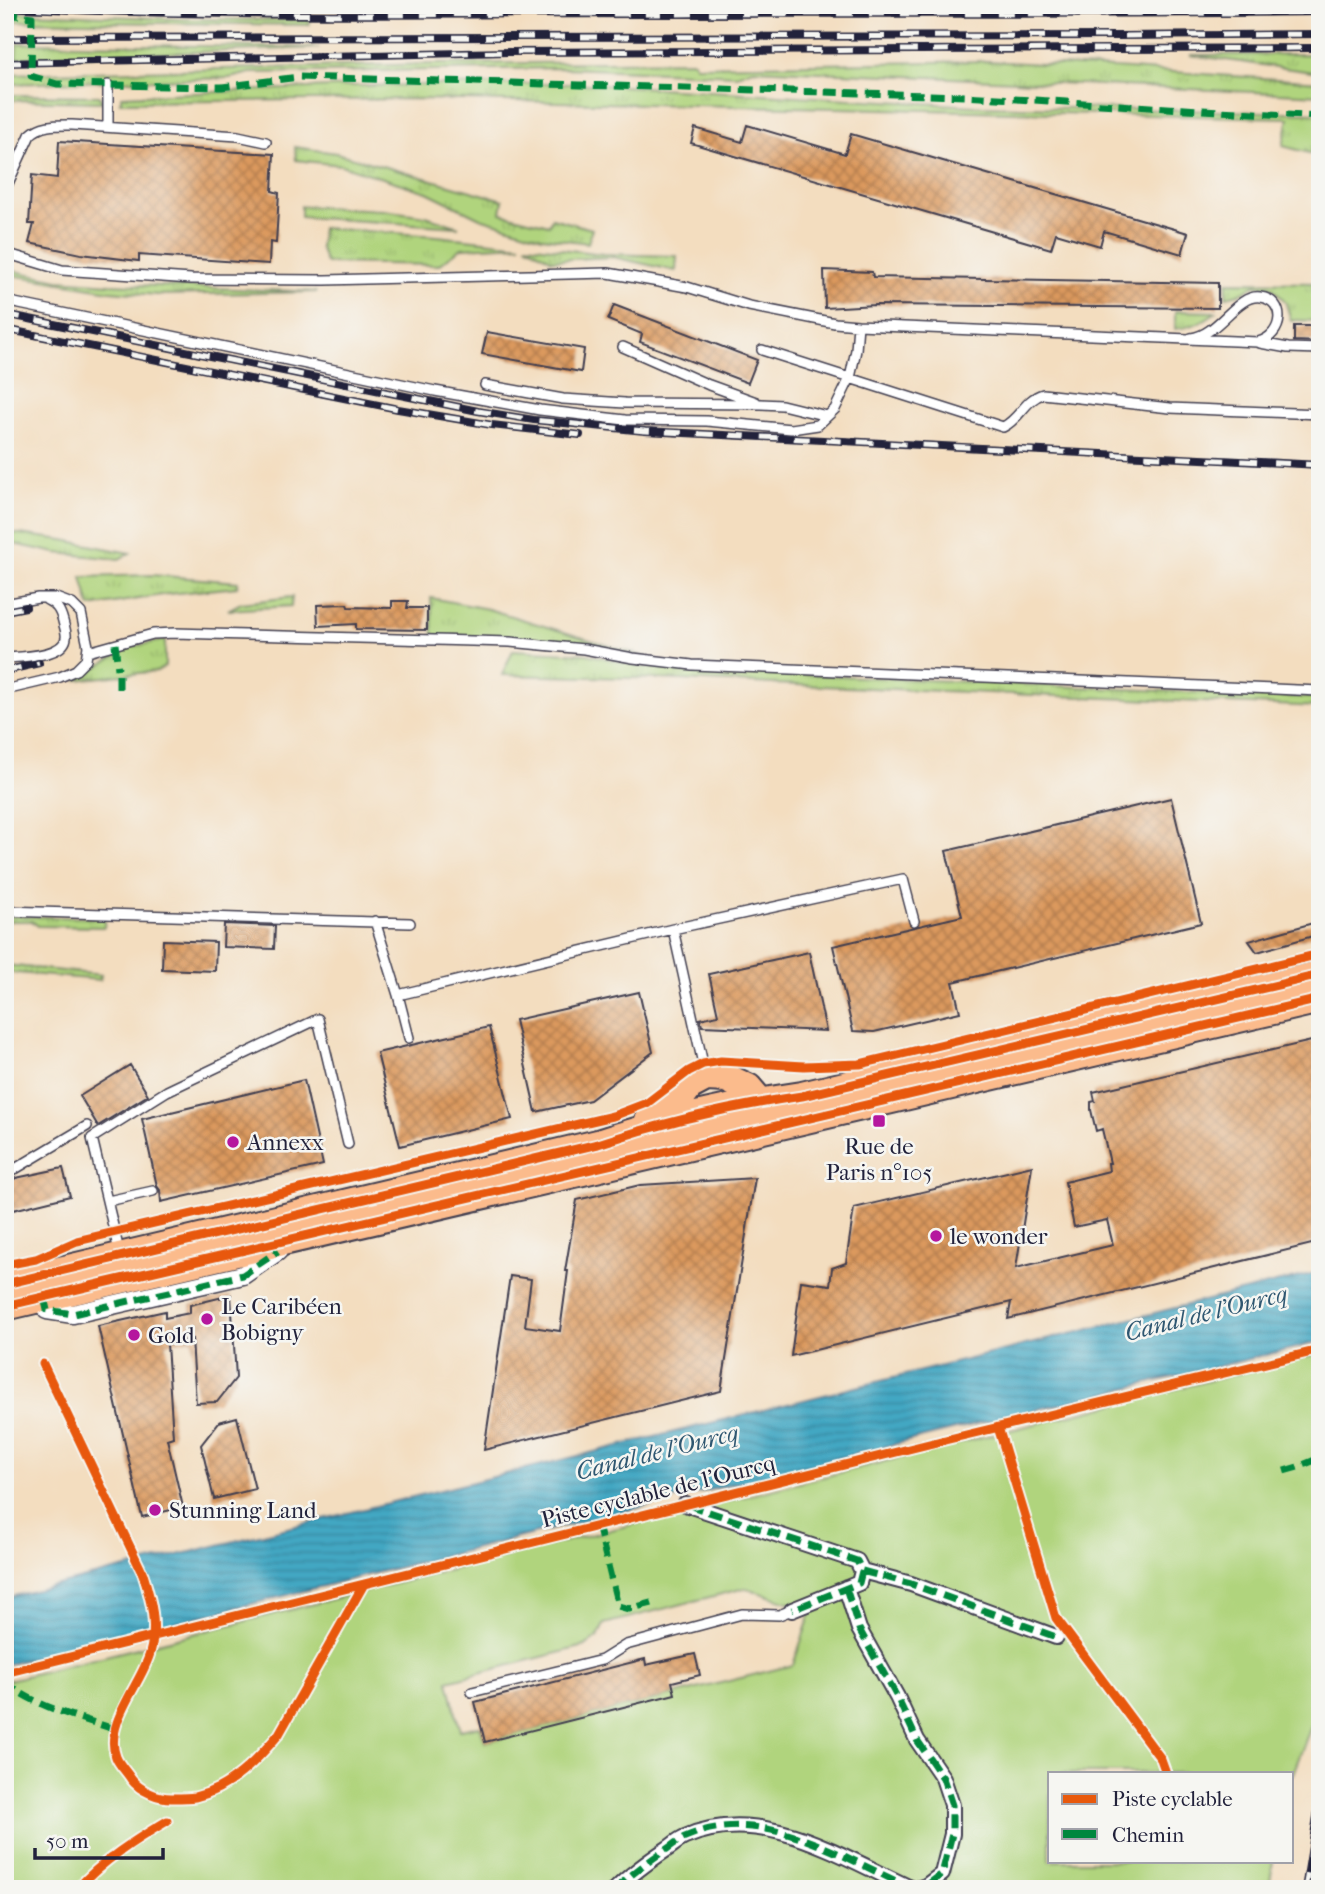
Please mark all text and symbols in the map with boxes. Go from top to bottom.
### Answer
marker: Rue de Paris n°105 [871,1113,887,1129]
place label: Annexx [246,1129,324,1156]
place label: Rue de Paris n°105 [826,1133,932,1186]
marker: Annexx [225,1134,241,1150]
place label: le wonder [949,1223,1048,1250]
marker: le wonder [928,1228,944,1244]
water label: Canal de l'Ourcq [1122,1279,1291,1347]
place label: Le Caribéen Bobigny [221,1293,343,1346]
marker: Le Caribéen Bobigny [199,1311,215,1327]
place label: Gold [148,1322,195,1349]
marker: Gold [126,1327,142,1343]
water label: Canal de l'Ourcq [573,1418,742,1486]
street label: Piste cyclable de l'Ourcq [538,1449,779,1534]
place label: Stunning Land [169,1497,317,1524]
marker: Stunning Land [147,1502,163,1518]
legend [1048,1772,1294,1862]
text: Piste cyclable [1112,1787,1233,1811]
scale bar [35,1817,163,1861]
text: Chemin [1112,1823,1184,1847]
text: 50 m [46,1829,89,1853]

